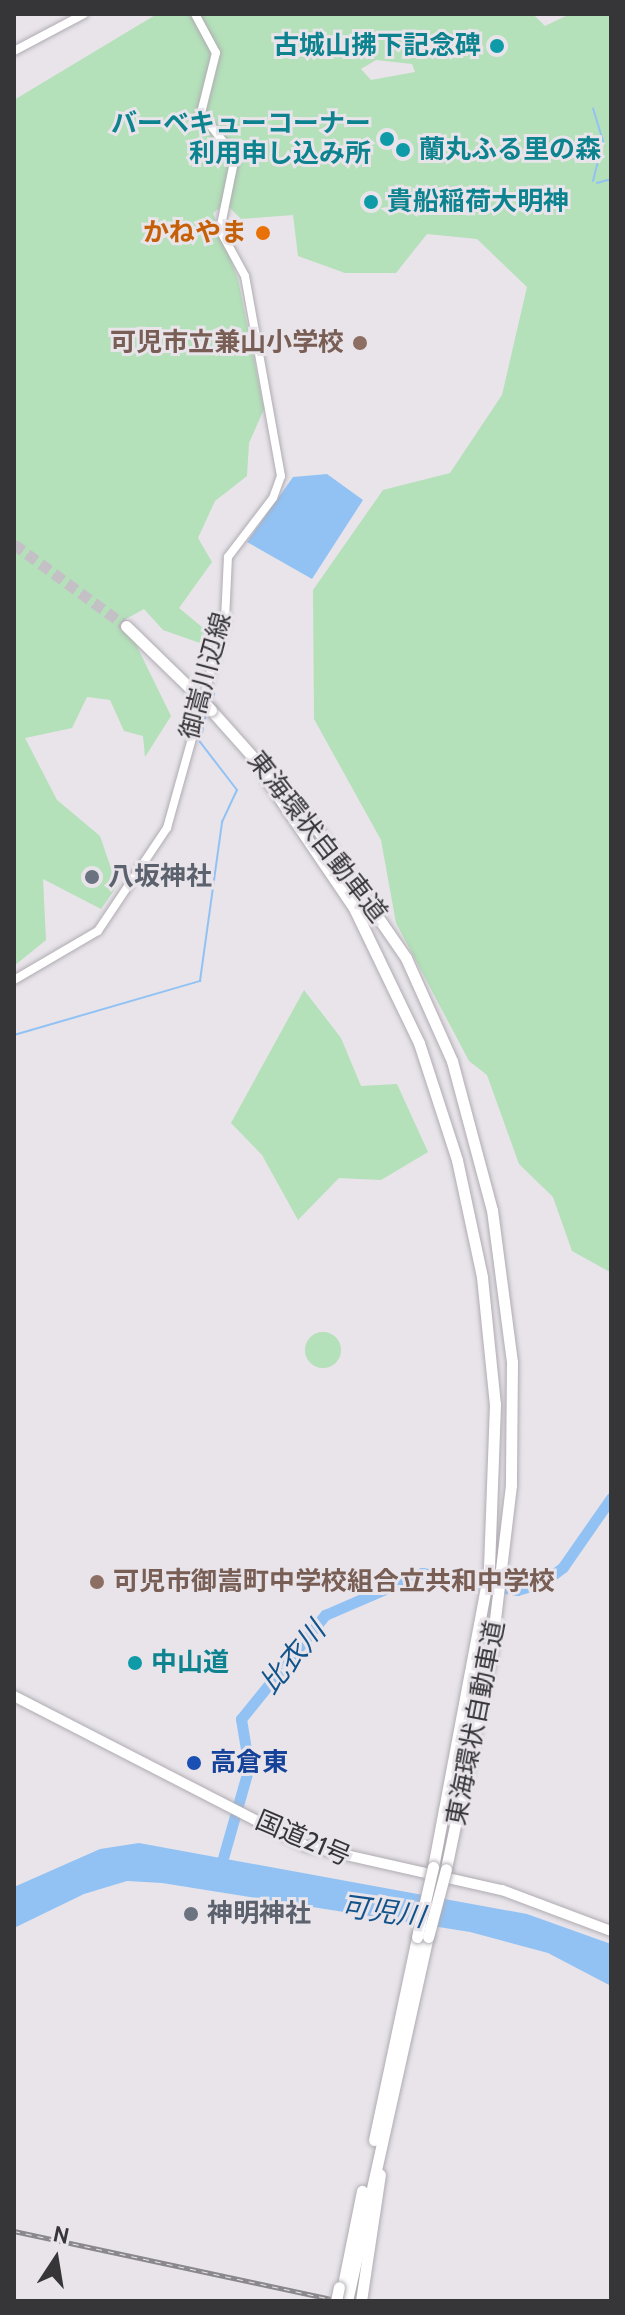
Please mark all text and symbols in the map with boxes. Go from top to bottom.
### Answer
place label: 古城山拂下記念碑 [273,30,481,62]
marker: 古城山拂下記念碑 [488,37,506,55]
place label: バーベキューコーナー 利用申し込み所 [111,108,371,170]
marker: バーベキューコーナー 利用申し込み所 [378,130,396,148]
place label: 蘭丸ふる里の森 [419,134,601,166]
marker: 蘭丸ふる里の森 [394,141,412,159]
place label: 貴船稲荷大明神 [387,186,569,218]
marker: 貴船稲荷大明神 [362,193,380,211]
place label: かねやま [143,217,247,249]
marker: かねやま [254,224,272,242]
place label: 可児市立兼山小学校 [110,327,344,359]
marker: 可児市立兼山小学校 [351,334,369,352]
street label: 御嵩川辺線 [174,609,238,743]
street label: 東海環状自動車道 [241,745,393,929]
place label: 八坂神社 [108,861,212,893]
marker: 八坂神社 [83,868,101,886]
place label: 可児市御嵩町中学校組合立共和中学校 [113,1566,555,1598]
marker: 可児市御嵩町中学校組合立共和中学校 [88,1573,106,1591]
water label: 比衣川 [252,1614,332,1700]
street label: 東海環状自動車道 [441,1618,511,1828]
place label: 中山道 [151,1647,229,1679]
marker: 中山道 [126,1654,144,1672]
place label: 高倉東 [210,1747,288,1779]
marker: 高倉東 [185,1754,203,1772]
street label: 国道21号 [251,1805,355,1873]
water label: 可児川 [339,1889,427,1933]
place label: 神明神社 [207,1898,311,1930]
marker: 神明神社 [182,1905,200,1923]
north arrow [16,2219,96,2299]
text: N [51,2220,72,2250]

